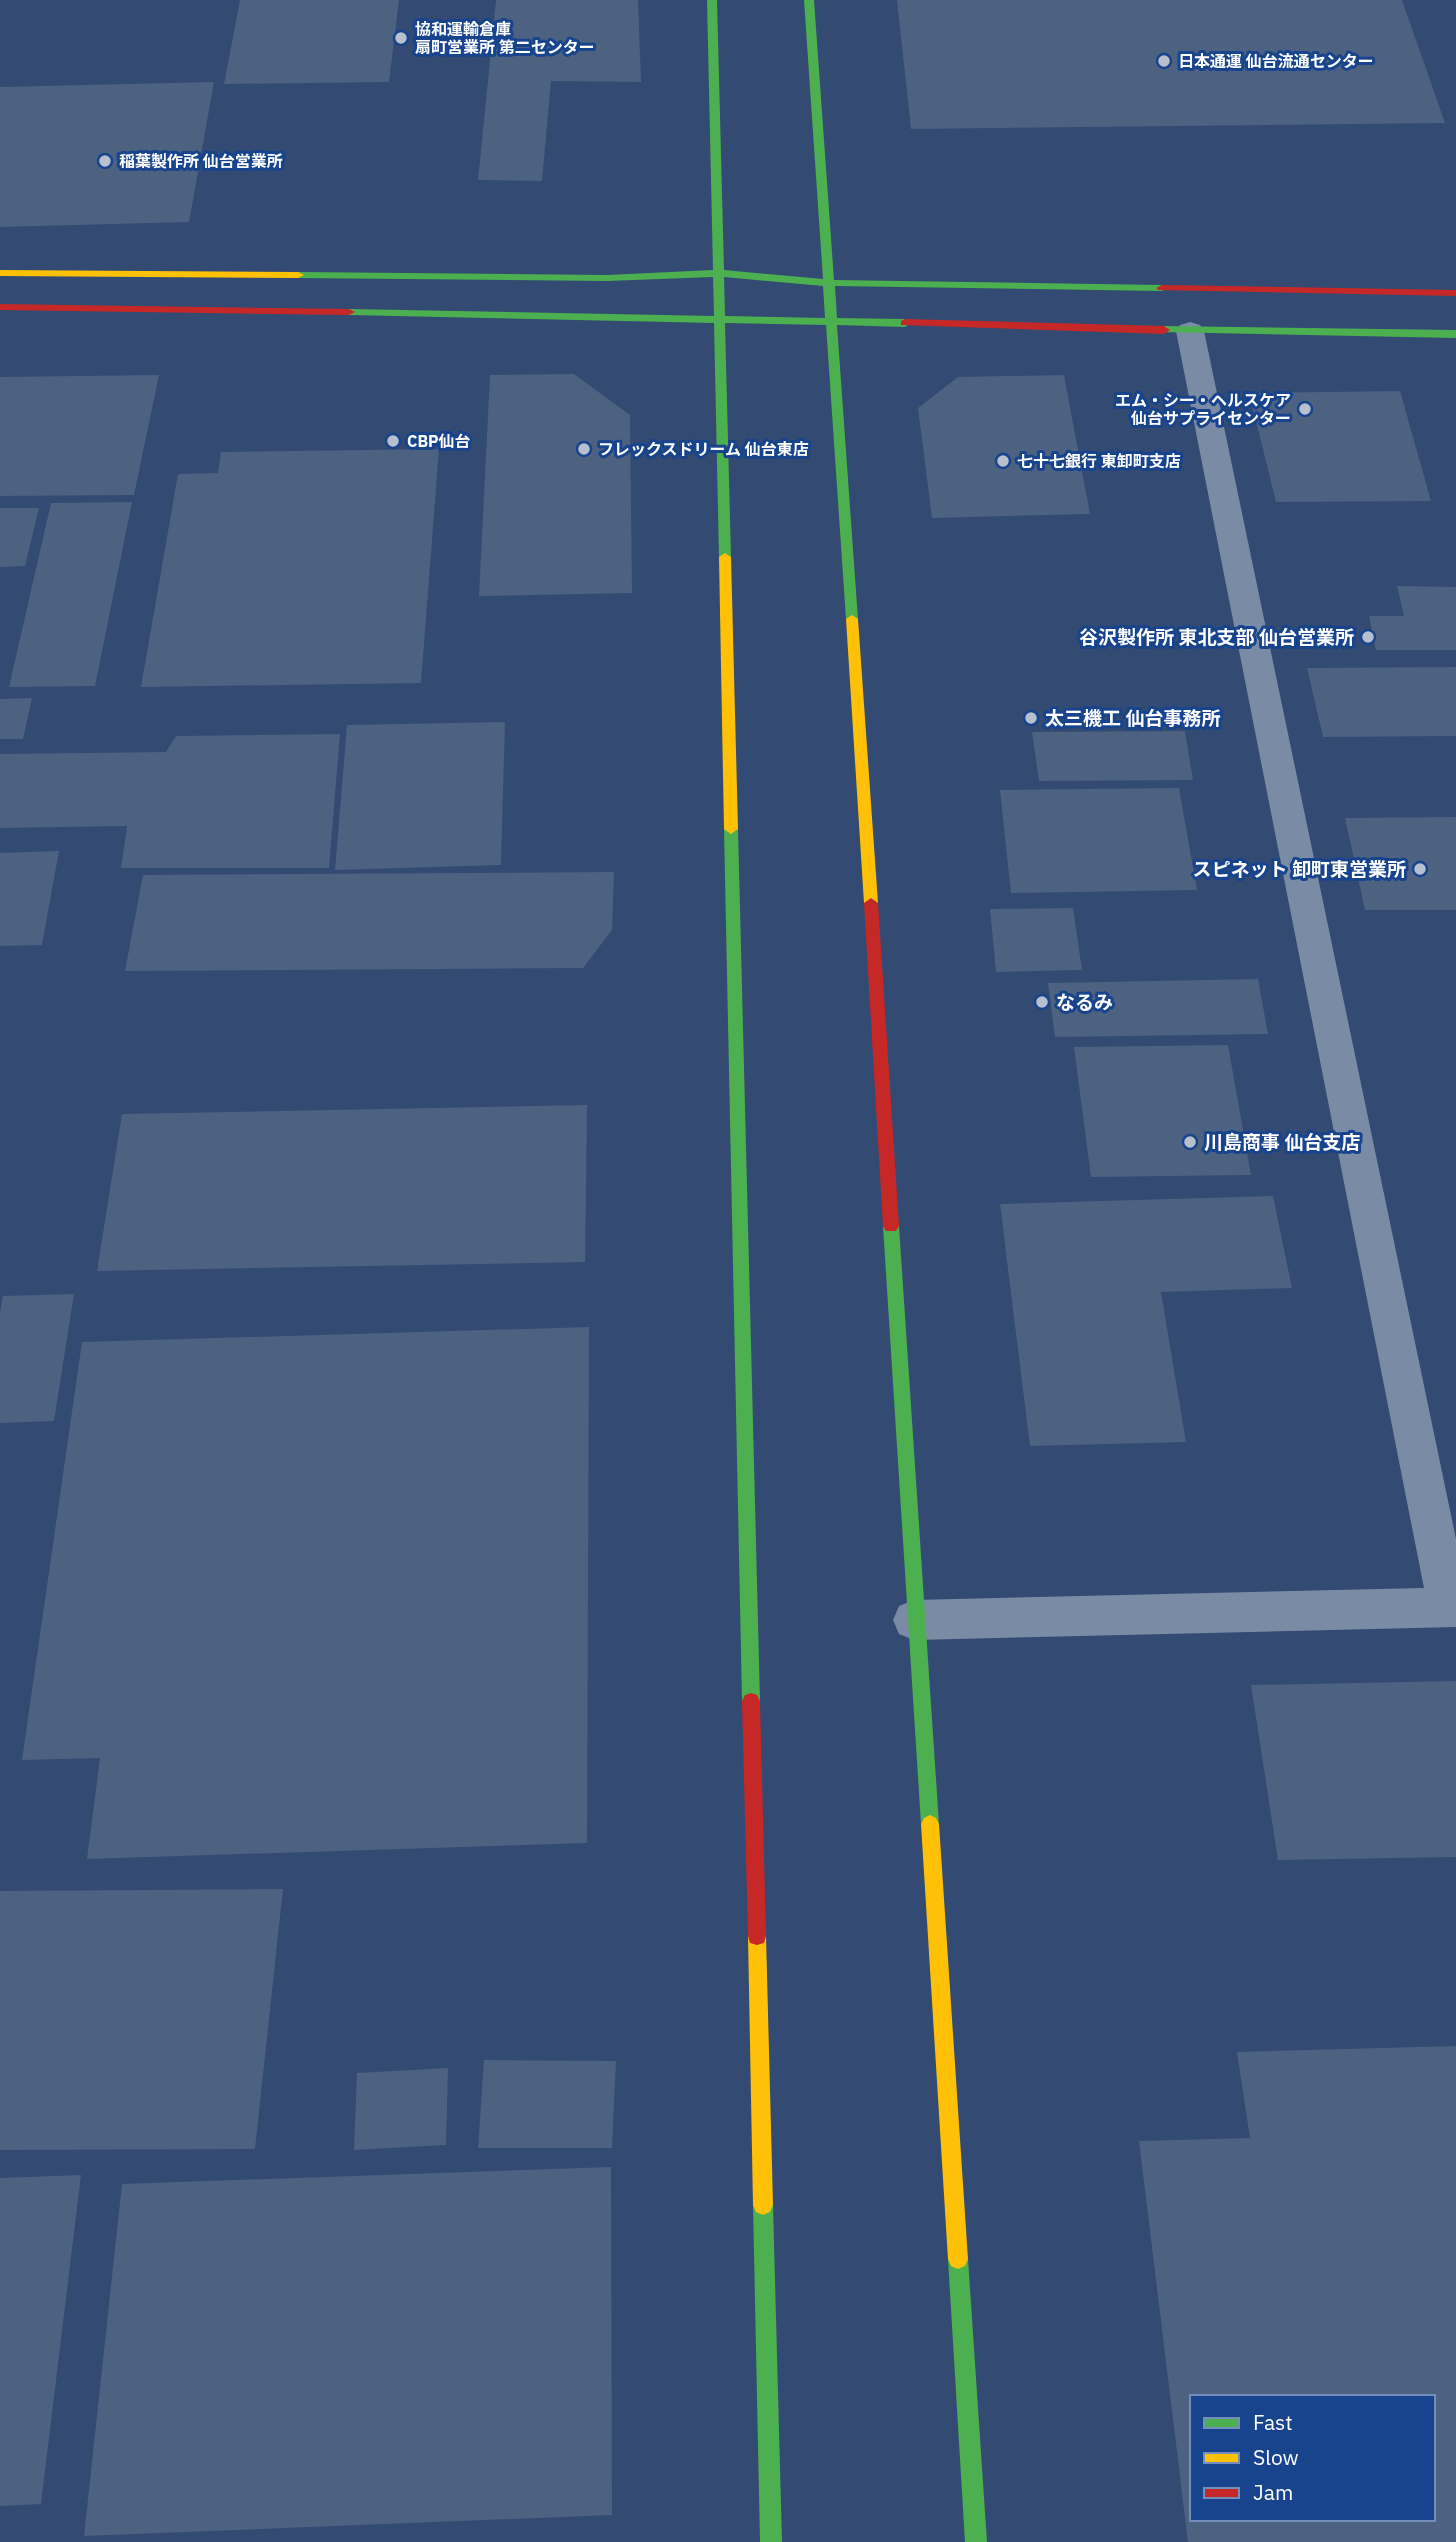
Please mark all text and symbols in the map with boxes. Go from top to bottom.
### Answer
place label: 協和運輸倉庫 扇町営業所 第二センター [415,19,595,57]
marker: 協和運輸倉庫 扇町営業所 第二センター [393,30,409,46]
place label: 日本通運 仙台流通センター [1178,51,1374,71]
marker: 日本通運 仙台流通センター [1156,53,1172,69]
place label: 稲葉製作所 仙台営業所 [119,151,283,171]
marker: 稲葉製作所 仙台営業所 [97,153,113,169]
place label: エム・シー・ヘルスケア 仙台サプライセンター [1115,390,1291,428]
marker: エム・シー・ヘルスケア 仙台サプライセンター [1297,401,1313,417]
place label: CBP仙台 [407,431,471,451]
marker: CBP仙台 [385,433,401,449]
place label: フレックスドリーム 仙台東店 [598,439,809,459]
marker: フレックスドリーム 仙台東店 [576,441,592,457]
place label: 七十七銀行 東卸町支店 [1017,451,1181,471]
marker: 七十七銀行 東卸町支店 [995,453,1011,469]
place label: 谷沢製作所 東北支部 仙台営業所 [1079,625,1354,649]
marker: 谷沢製作所 東北支部 仙台営業所 [1360,629,1376,645]
place label: 太三機工 仙台事務所 [1045,706,1221,730]
marker: 太三機工 仙台事務所 [1023,710,1039,726]
place label: スピネット 卸町東営業所 [1193,857,1406,881]
marker: スピネット 卸町東営業所 [1412,861,1428,877]
place label: なるみ [1056,990,1113,1014]
marker: なるみ [1034,994,1050,1010]
place label: 川島商事 仙台支店 [1204,1130,1361,1154]
marker: 川島商事 仙台支店 [1182,1134,1198,1150]
legend [1190,2395,1435,2521]
text: Fast [1253,2408,1293,2436]
text: Slow [1253,2443,1299,2471]
text: Jam [1253,2478,1293,2506]

